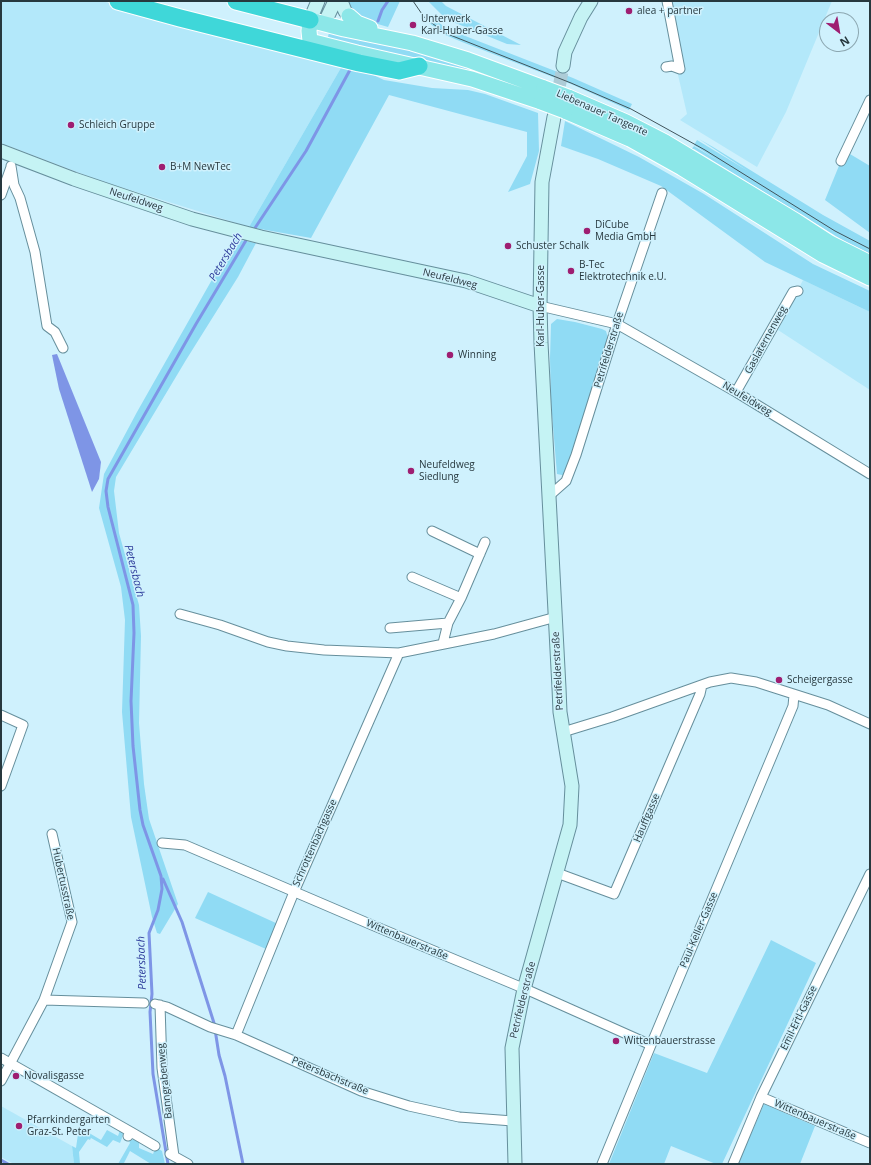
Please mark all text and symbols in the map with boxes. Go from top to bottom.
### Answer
place label: alea + partner [637,5,702,17]
marker: alea + partner [624,6,634,16]
north arrow [819,12,859,52]
place label: Unterwerk Karl-Huber-Gasse [421,13,503,36]
marker: Unterwerk Karl-Huber-Gasse [408,20,418,30]
text: N [837,33,853,51]
street label: Liebenauer Tangente [554,87,650,139]
place label: Schleich Gruppe [79,119,155,131]
marker: Schleich Gruppe [66,120,76,130]
place label: B+M NewTec [170,161,231,173]
marker: B+M NewTec [157,162,167,172]
street label: Neufeldweg [108,186,164,214]
place label: DiCube Media GmbH [595,219,656,242]
marker: DiCube Media GmbH [582,226,592,236]
water label: Petersbach [206,231,246,283]
place label: Schuster Schalk [516,240,589,252]
marker: Schuster Schalk [503,241,513,251]
place label: B-Tec Elektrotechnik e.U. [579,259,666,282]
street label: Karl-Huber-Gasse [535,265,547,347]
street label: Neufeldweg [422,266,478,292]
marker: B-Tec Elektrotechnik e.U. [566,266,576,276]
street label: Gaslaternenweg [742,304,790,376]
street label: Petrifelderstraße [592,310,626,390]
place label: Winning [458,349,496,361]
marker: Winning [445,350,455,360]
street label: Neufeldweg [720,380,774,418]
place label: Neufeldweg Siedlung [419,459,475,482]
marker: Neufeldweg Siedlung [406,466,416,476]
water label: Petersbach [121,543,147,599]
street label: Petrifelderstraße [550,631,566,711]
place label: Scheigergasse [787,674,853,686]
marker: Scheigergasse [774,675,784,685]
street label: Hauffgasse [631,792,663,844]
street label: Schrottenbachgasse [290,798,340,888]
street label: Hubertusstraße [49,847,77,921]
street label: Paul-Keller-Gasse [678,890,720,970]
street label: Wittenbauerstraße [364,917,450,963]
water label: Petersbach [134,936,150,990]
street label: Petrifelderstraße [508,960,538,1040]
street label: Emil-Ertl-Gasse [778,984,820,1052]
place label: Wittenbauerstrasse [624,1035,715,1047]
marker: Wittenbauerstrasse [611,1036,621,1046]
street label: Banngrabenweg [155,1043,175,1119]
street label: Petersbachstraße [290,1054,370,1098]
place label: Novalisgasse [24,1070,84,1082]
marker: Novalisgasse [11,1071,21,1081]
street label: Wittenbauerstraße [772,1097,858,1143]
place label: Pfarrkindergarten Graz-St. Peter [27,1114,110,1138]
marker: Pfarrkindergarten Graz-St. Peter [14,1121,24,1131]

